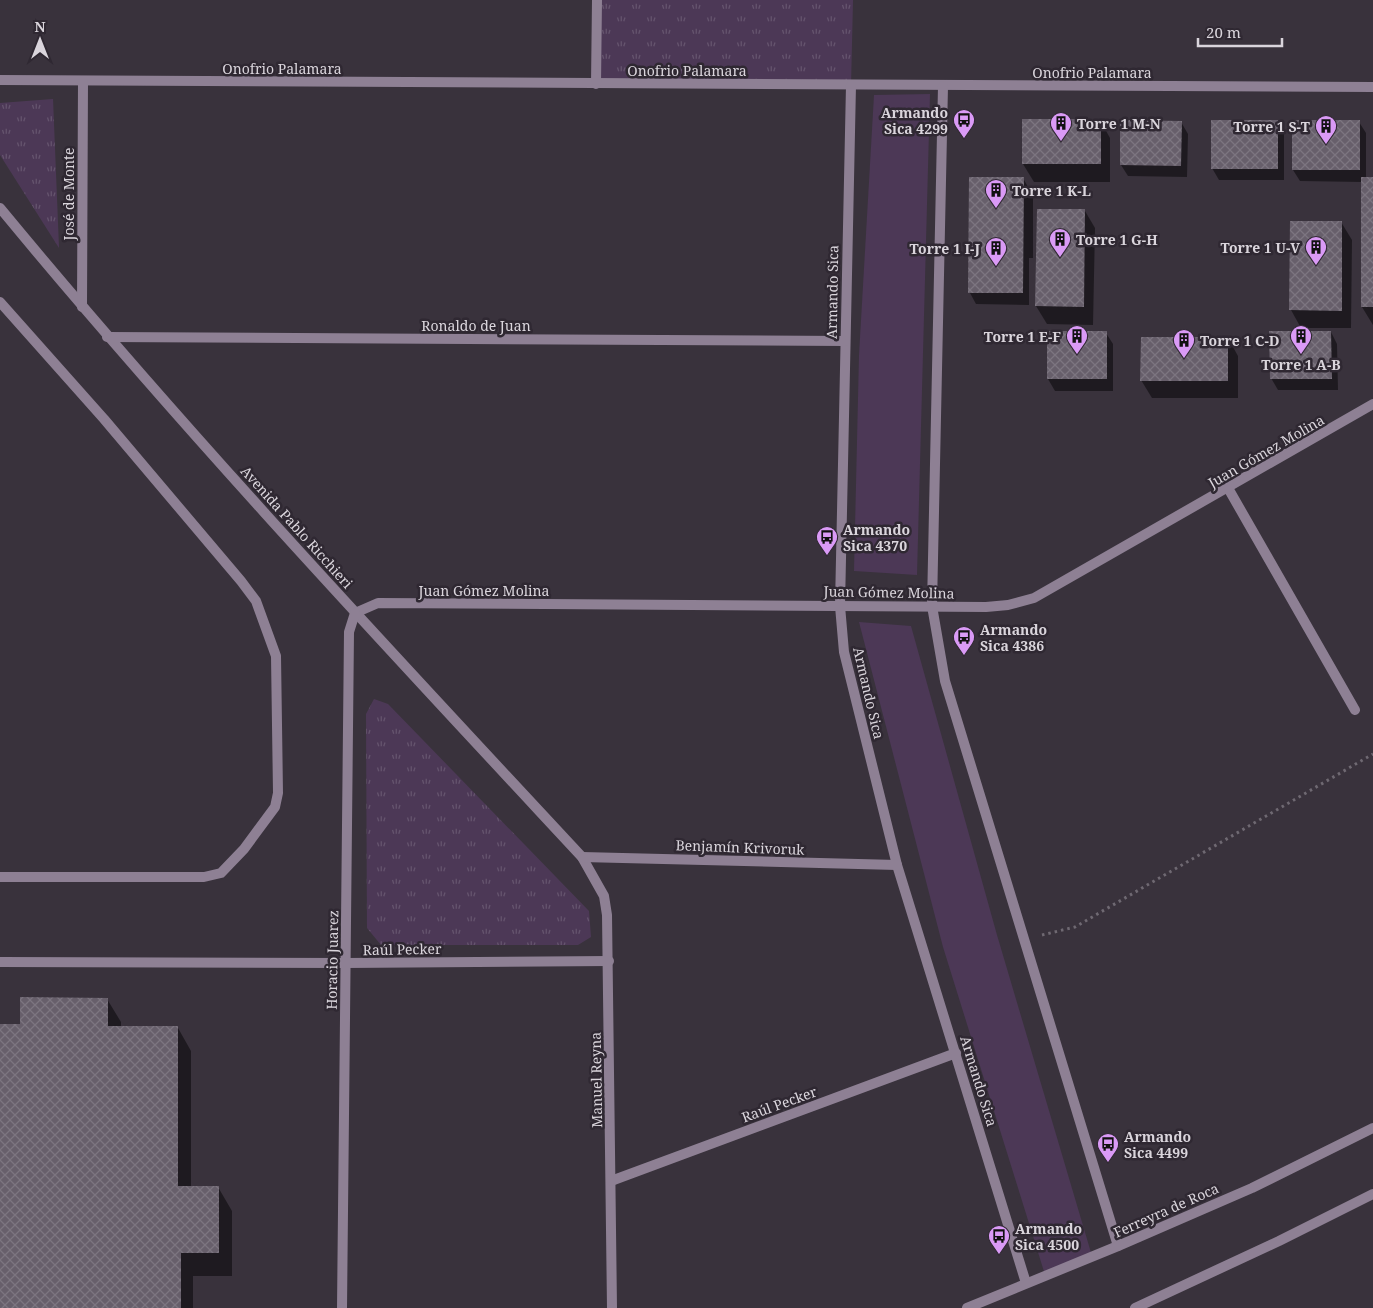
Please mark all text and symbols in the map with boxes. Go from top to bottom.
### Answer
north arrow [15,15,65,65]
scale bar [1198,15,1282,47]
text: N [34,17,46,36]
text: 20 m [1206,22,1241,42]
street label: Onofrio Palamara [222,59,342,78]
street label: Onofrio Palamara [627,61,747,80]
street label: Onofrio Palamara [1032,63,1152,82]
place label: Armando Sica 4299 [881,103,948,138]
bus stop icon: Armando Sica 4299 [952,108,976,139]
building icon: Torre 1 M-N [1049,111,1073,142]
place label: Torre 1 M-N [1077,114,1161,133]
building icon: Torre 1 S-T [1314,114,1338,145]
place label: Torre 1 S-T [1233,117,1310,136]
street label: José de Monte [59,148,78,241]
building icon: Torre 1 K-L [984,178,1008,209]
place label: Torre 1 K-L [1012,181,1091,200]
building icon: Torre 1 G-H [1048,227,1072,258]
place label: Torre 1 G-H [1076,230,1158,249]
building icon: Torre 1 U-V [1304,235,1328,266]
building icon: Torre 1 I-J [984,236,1008,267]
place label: Torre 1 U-V [1220,238,1300,257]
place label: Torre 1 I-J [909,239,980,258]
street label: Armando Sica [822,245,842,339]
street label: Ronaldo de Juan [421,316,531,335]
building icon: Torre 1 E-F [1065,324,1089,355]
building icon: Torre 1 A-B [1289,324,1313,355]
place label: Torre 1 E-F [984,327,1061,346]
building icon: Torre 1 C-D [1172,328,1196,359]
place label: Torre 1 C-D [1200,331,1280,350]
place label: Torre 1 A-B [1261,355,1341,374]
street label: Juan Gómez Molina [1204,410,1328,492]
street label: Avenida Pablo Ricchieri [237,462,357,593]
place label: Armando Sica 4370 [843,520,910,555]
bus stop icon: Armando Sica 4370 [815,525,839,556]
street label: Juan Gómez Molina [418,581,550,600]
street label: Juan Gómez Molina [822,581,955,603]
place label: Armando Sica 4386 [980,620,1047,655]
bus stop icon: Armando Sica 4386 [952,625,976,656]
street label: Armando Sica [849,645,889,741]
street label: Benjamín Krivoruk [675,835,806,859]
street label: Horacio Juarez [322,910,342,1010]
street label: Raúl Pecker [362,939,442,959]
street label: Manuel Reyna [586,1032,606,1128]
street label: Armando Sica [956,1033,1002,1129]
street label: Raúl Pecker [739,1081,820,1126]
place label: Armando Sica 4499 [1124,1127,1191,1162]
bus stop icon: Armando Sica 4499 [1096,1132,1120,1163]
street label: Ferreyra de Roca [1110,1178,1222,1242]
place label: Armando Sica 4500 [1015,1219,1082,1254]
bus stop icon: Armando Sica 4500 [987,1224,1011,1255]

